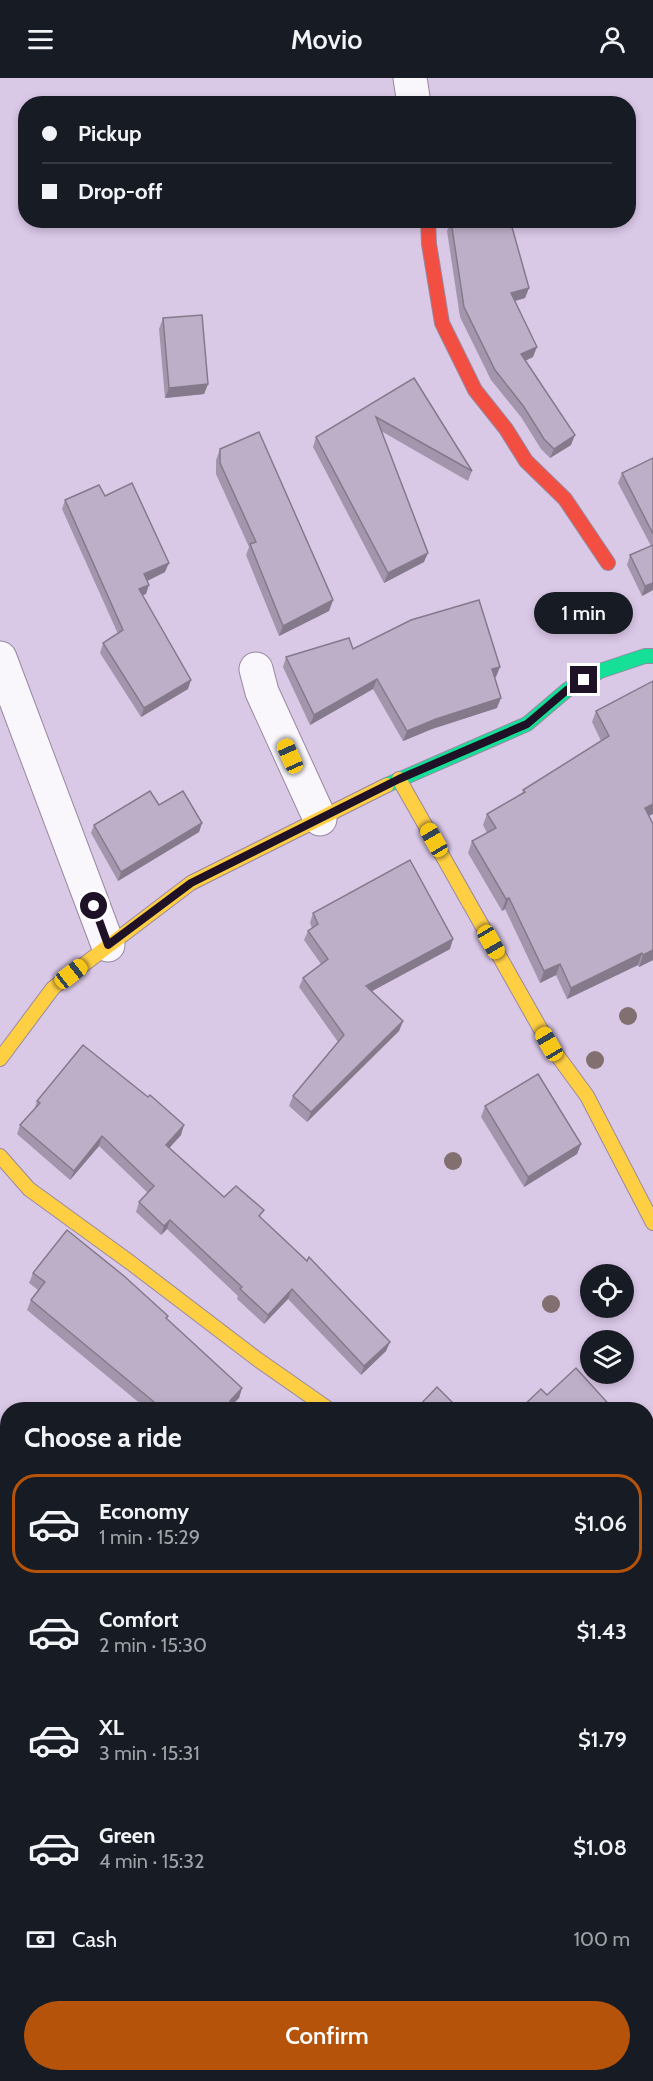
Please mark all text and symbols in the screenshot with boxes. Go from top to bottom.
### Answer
icon: menu [24,23,57,56]
text: Movio [291,23,362,56]
icon: person [596,23,629,56]
text: Pickup [78,120,142,147]
text: Drop-off [78,178,162,205]
callout: 1 min [534,593,634,635]
text: 1 min [561,601,606,625]
route end [570,666,597,693]
car [274,736,306,776]
car [417,820,451,860]
route start [80,892,107,919]
car [474,922,508,962]
car [51,956,91,992]
car [532,1024,566,1064]
map controls [580,1264,634,1384]
button: locate [580,1264,634,1318]
button: layers [580,1330,634,1384]
text: Choose a ride [24,1421,182,1454]
icon: car [27,1497,81,1551]
text: Economy [99,1498,189,1525]
text: $1.06 [574,1510,627,1537]
text: 1 min · 15:29 [99,1525,200,1549]
icon: car [27,1605,81,1659]
text: Comfort [99,1606,178,1633]
text: $1.43 [576,1618,627,1645]
text: 2 min · 15:30 [99,1633,207,1657]
icon: car [27,1713,81,1767]
text: XL [99,1714,124,1741]
text: $1.79 [578,1726,627,1753]
text: 3 min · 15:31 [99,1741,200,1765]
icon: car [27,1821,81,1875]
text: Green [99,1822,155,1849]
text: $1.08 [573,1834,627,1861]
text: 4 min · 15:32 [99,1849,205,1873]
icon: cash [24,1923,57,1956]
text: Cash [72,1926,117,1953]
text: 100 m [574,1927,630,1951]
button: Confirm [24,2001,630,2070]

